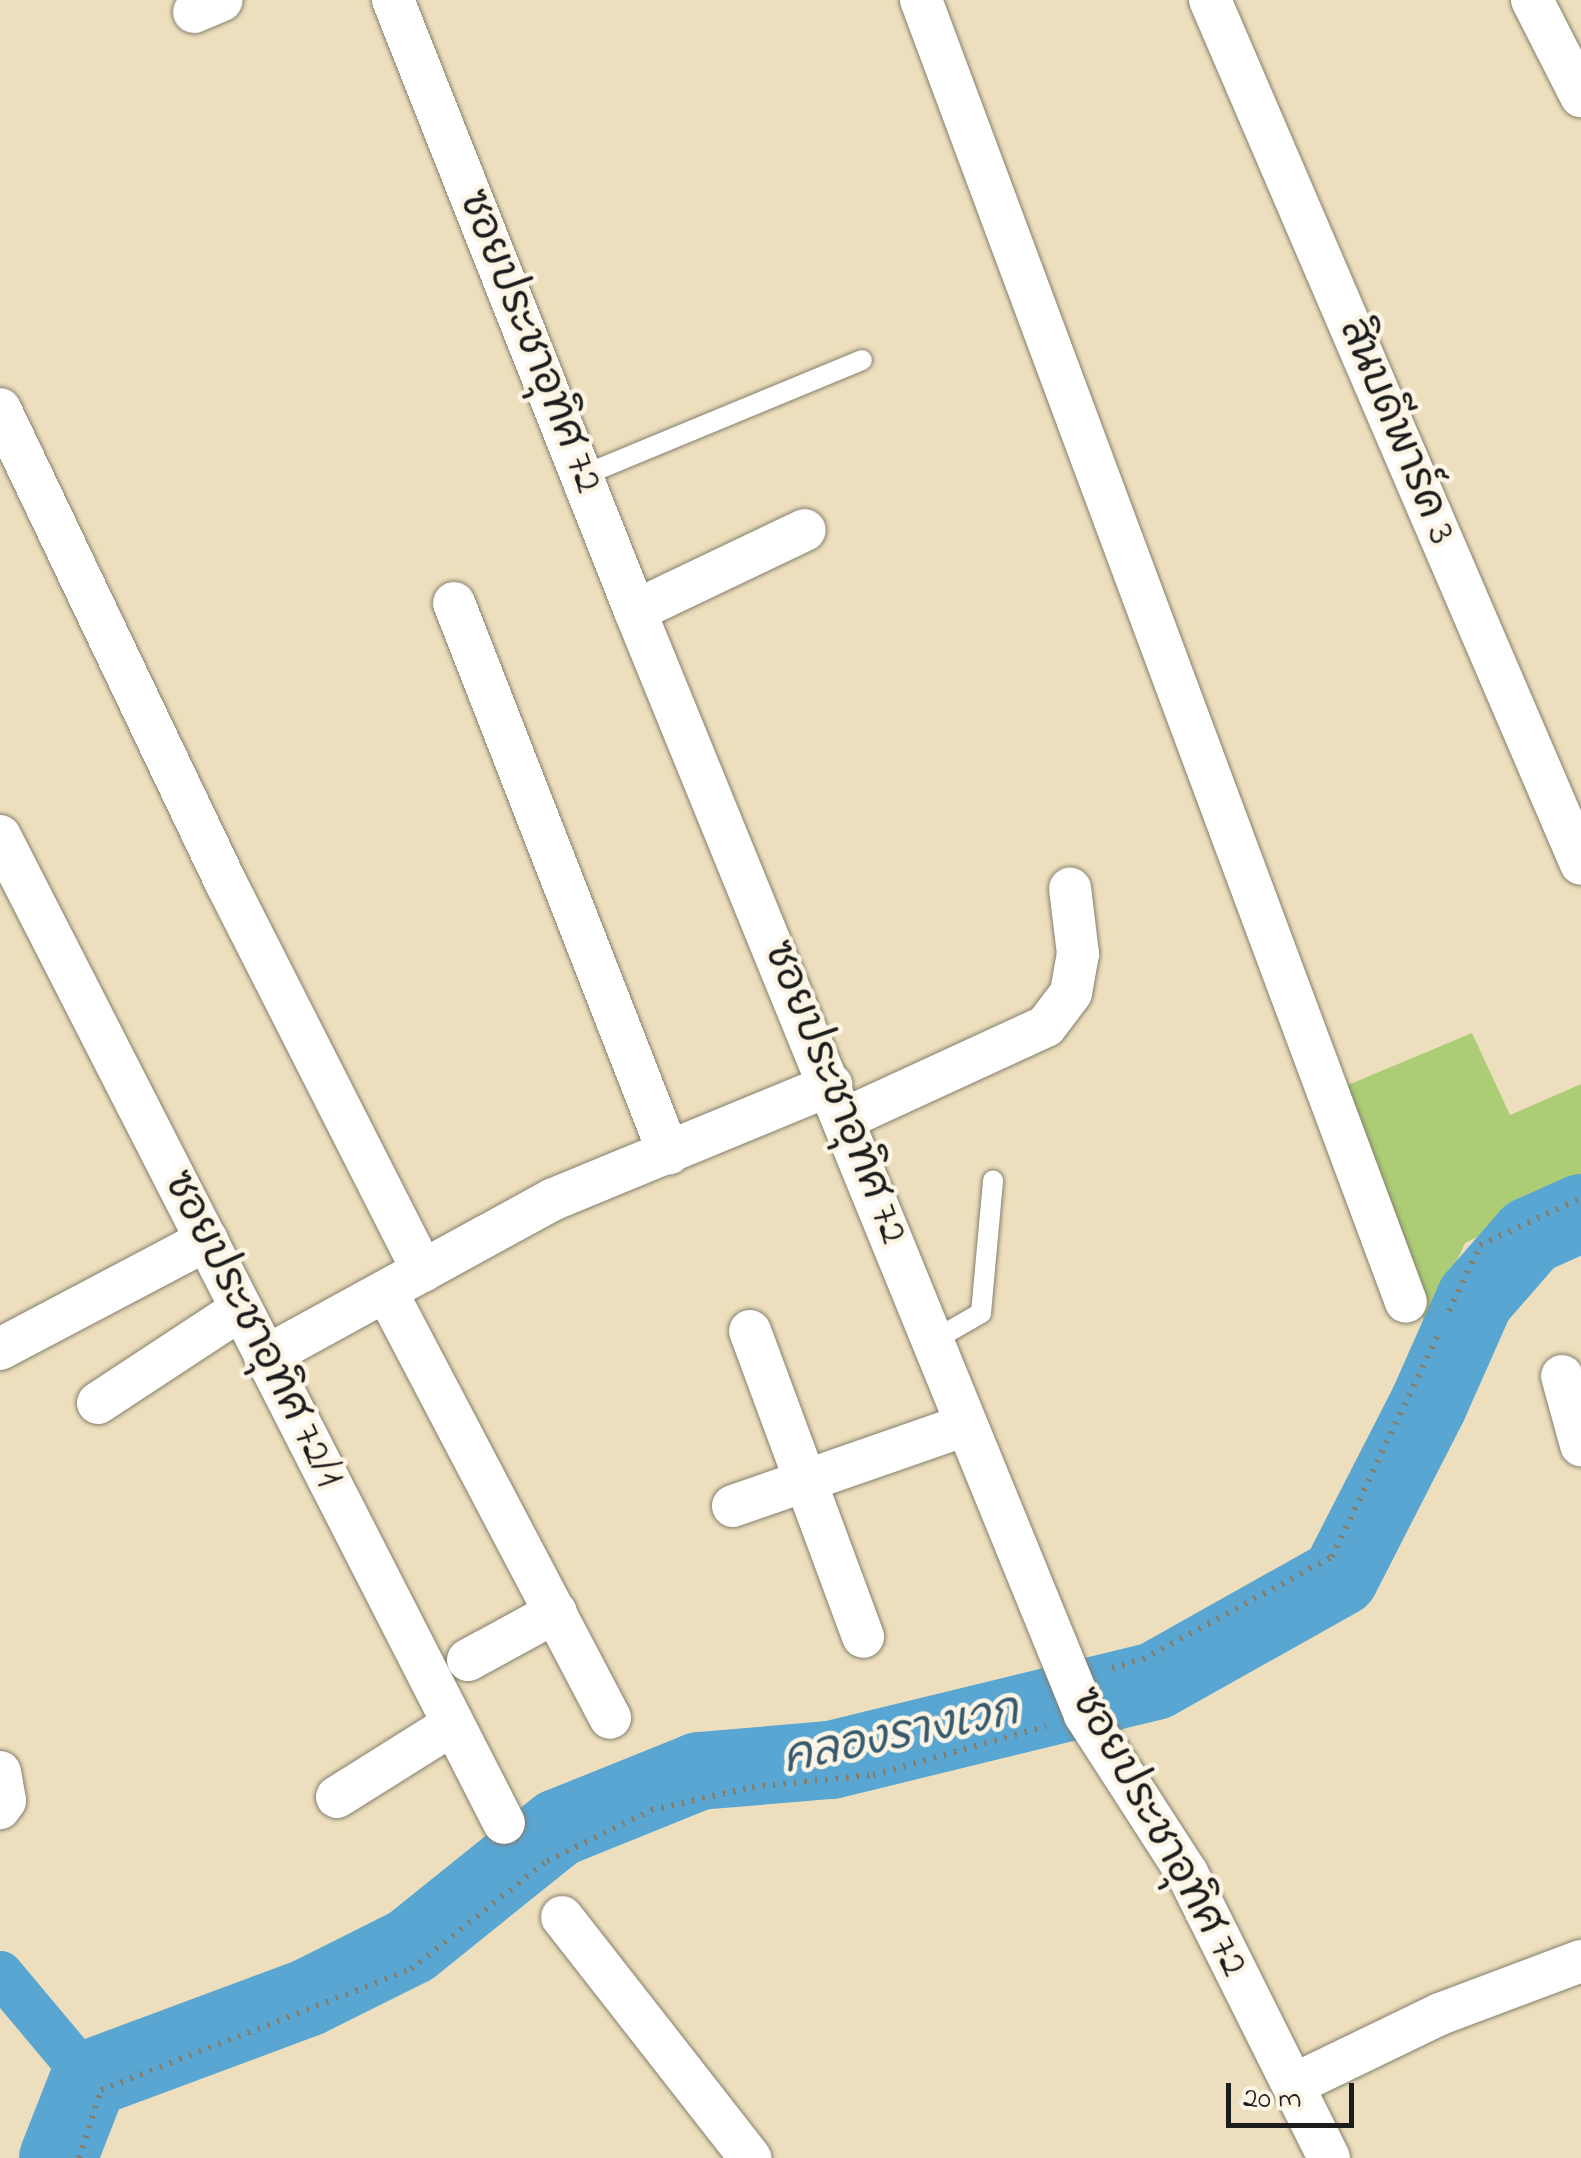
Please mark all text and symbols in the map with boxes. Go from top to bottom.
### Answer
street label: ซอยประชาอุทิศ 72 [445,183,613,501]
street label: สินบดีพาร์ค 3 [1326,312,1466,552]
street label: ซอยประชาอุทิศ 72 [750,934,918,1252]
street label: ซอยประชาอุทิศ 72/1 [151,1163,353,1497]
street label: ซอยประชาอุทิศ 72 [1058,1680,1258,1986]
water label: คลองรางเวก [778,1686,1024,1788]
scale bar [1231,2063,1358,2125]
text: 20 m [1243,2078,1302,2122]

